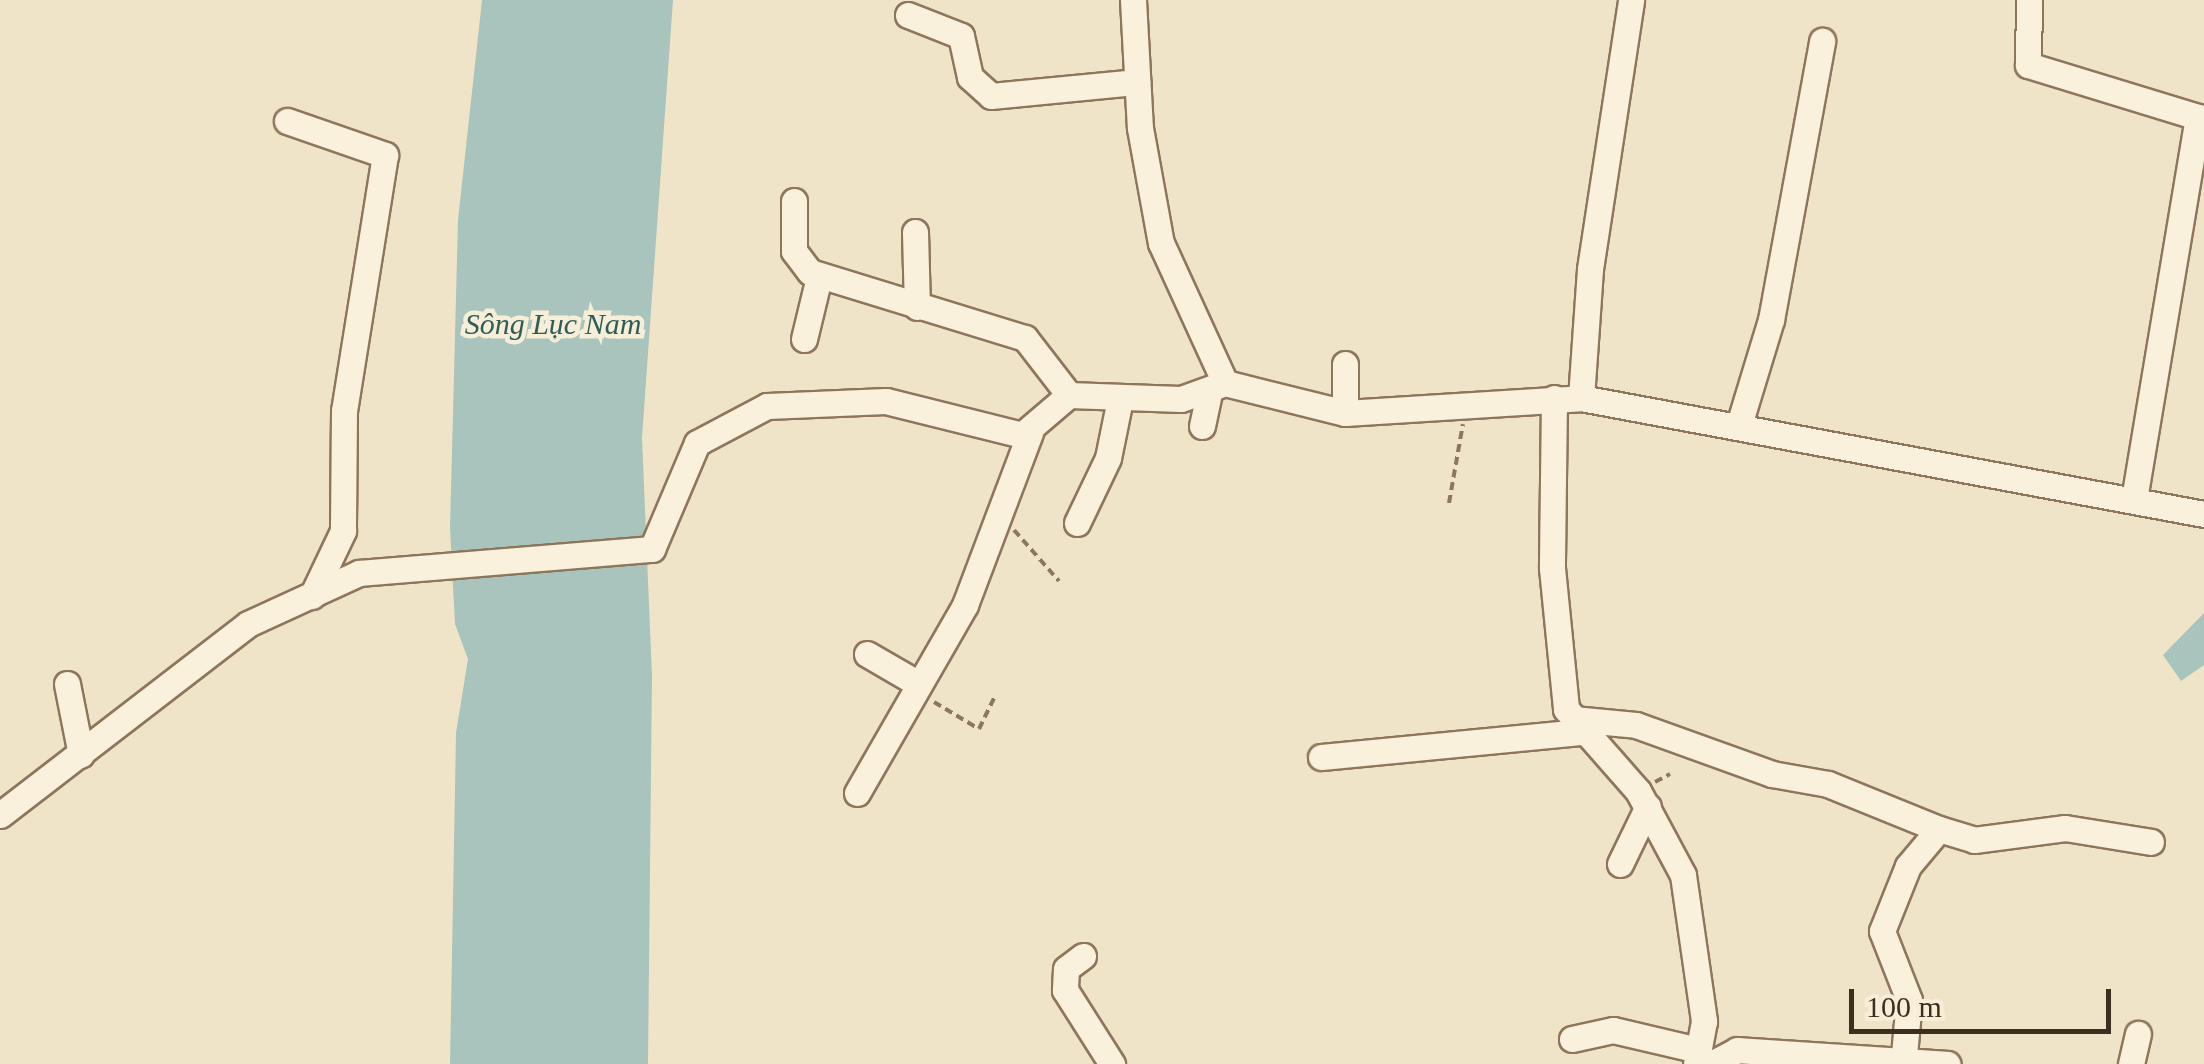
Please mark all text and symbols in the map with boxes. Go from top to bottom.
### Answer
water label: Sông Lục Nam [465,306,641,342]
scale bar [1854,969,2116,1031]
text: 100 m [1866,990,1942,1023]

